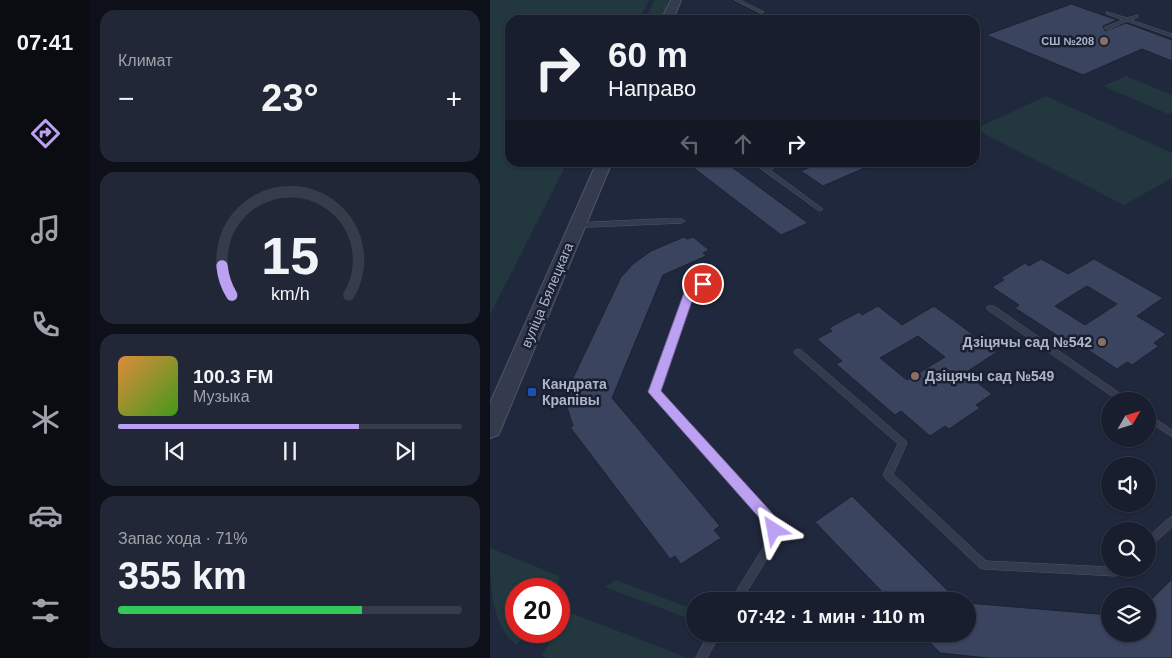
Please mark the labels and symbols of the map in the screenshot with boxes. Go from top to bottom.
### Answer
place label: СШ №208 [1041,35,1094,47]
marker: СШ №208 [1098,35,1110,47]
street label: вуліца Бялецкага [518,240,576,350]
pin [682,263,724,305]
place label: Дзіцячы сад №542 [963,334,1092,350]
marker: Дзіцячы сад №542 [1096,336,1108,348]
place label: Дзіцячы сад №549 [925,368,1055,384]
marker: Дзіцячы сад №549 [909,370,921,382]
place label: Кандрата Крапівы [542,376,607,408]
marker: Кандрата Крапівы [526,386,538,398]
north arrow [1101,392,1156,448]
position arrow [747,503,799,555]
speed limit sign: 20 [505,578,570,643]

